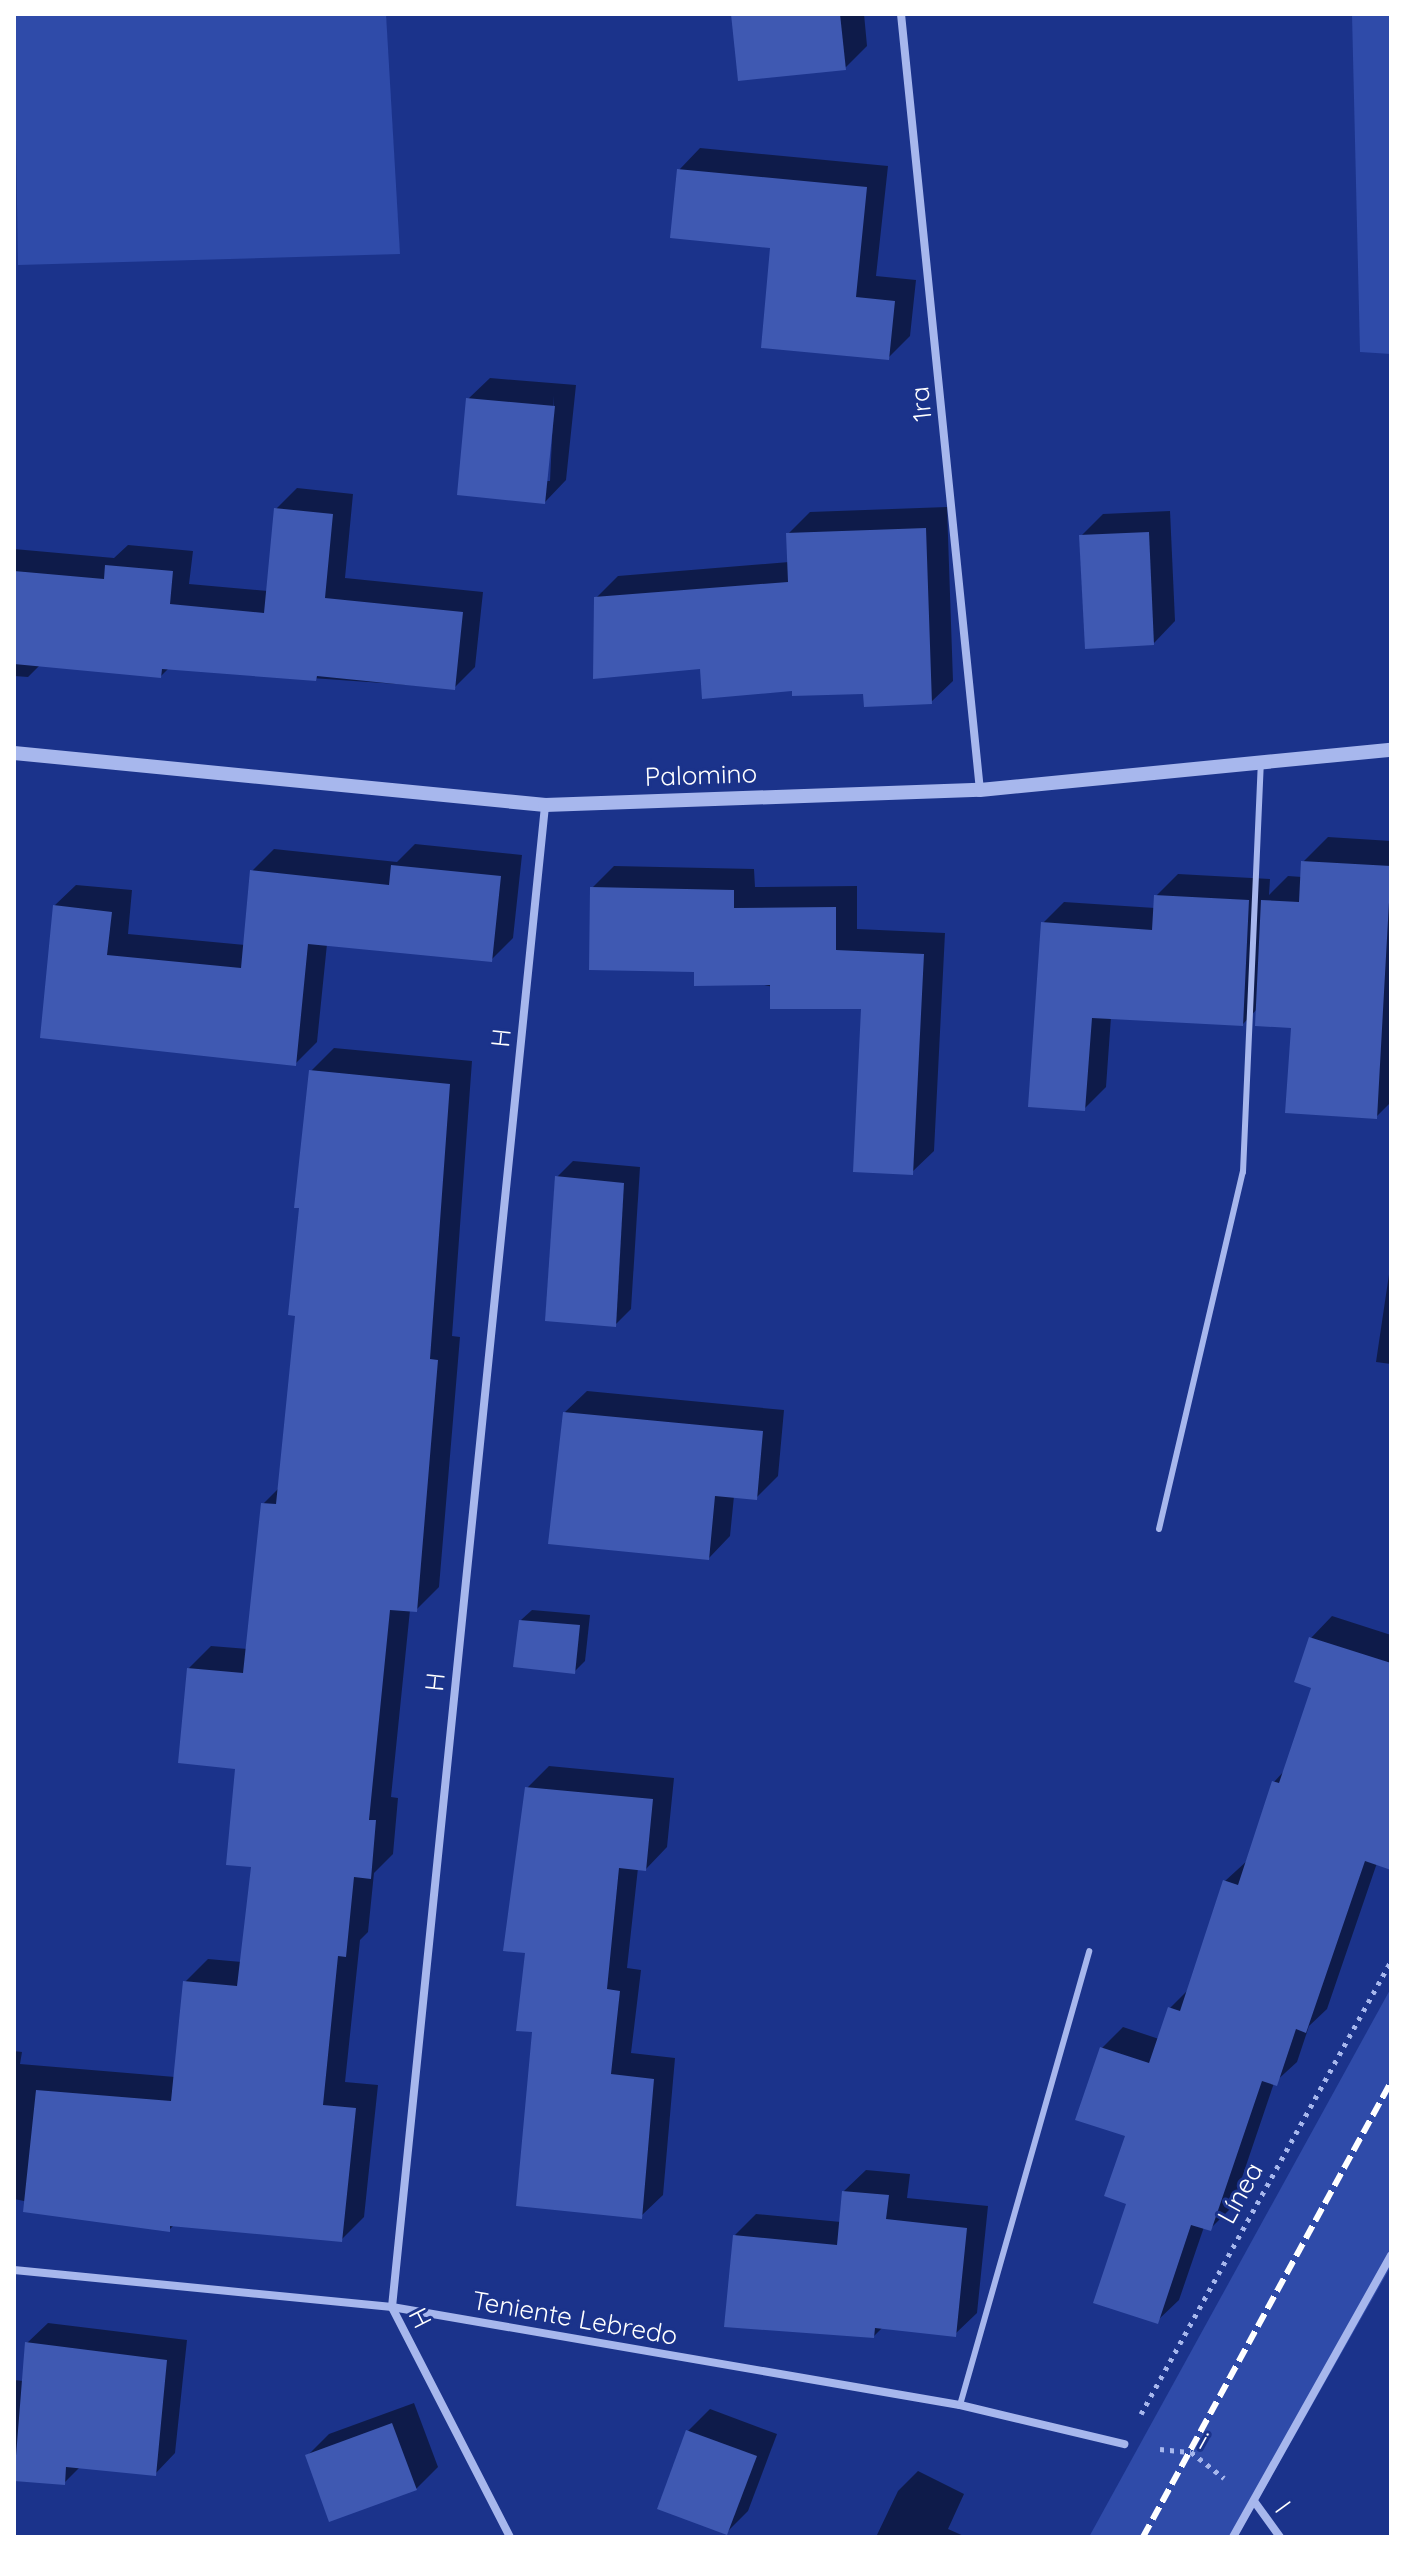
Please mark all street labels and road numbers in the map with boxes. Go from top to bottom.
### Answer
street label: 1ra [904,385,938,423]
street label: Palomino [644,757,758,793]
street label: H [485,1027,517,1049]
street label: H [419,1671,451,1693]
street label: Línea [1211,2157,1269,2229]
street label: Teniente Lebredo [470,2285,680,2351]
street label: H [402,2303,438,2333]
street label: i [1194,2426,1214,2456]
street label: I [1268,2495,1298,2519]

